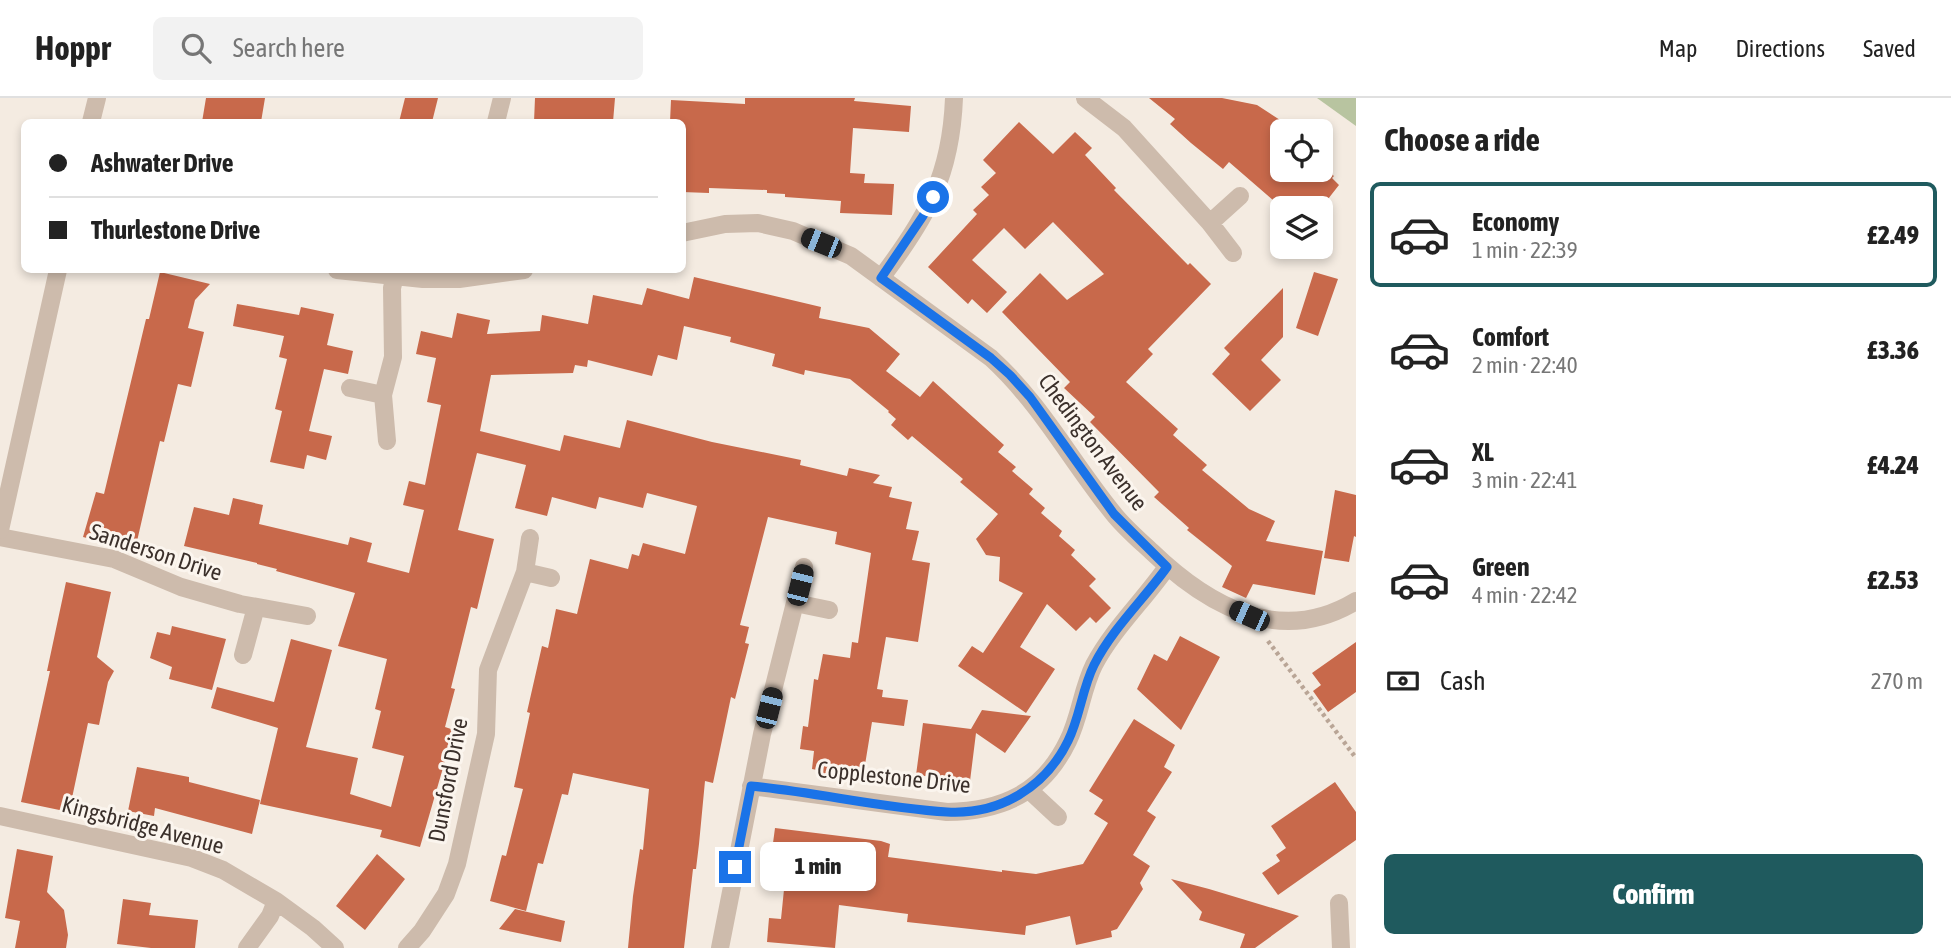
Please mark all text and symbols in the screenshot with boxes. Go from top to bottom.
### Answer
search box [153,17,643,80]
text: Hoppr [35,29,111,67]
icon: search [177,29,215,67]
text: Search here [233,33,345,63]
text: Map [1659,35,1697,62]
text: Directions [1735,35,1825,62]
text: Saved [1863,35,1916,62]
map controls [1270,119,1333,259]
button: locate [1270,119,1333,182]
text: Choose a ride [1384,121,1540,158]
text: Ashwater Drive [91,148,234,178]
route start [917,181,949,213]
button: layers [1270,196,1333,259]
icon: car [1388,203,1451,266]
text: Economy [1472,207,1559,237]
text: Thurlestone Drive [91,215,260,245]
text: £2.49 [1867,220,1919,250]
car [798,225,845,261]
text: 1 min · 22:39 [1472,237,1578,263]
icon: car [1388,318,1451,381]
text: Comfort [1472,322,1549,352]
text: £3.36 [1867,335,1919,365]
text: 2 min · 22:40 [1472,352,1578,378]
street label: Chedington Avenue [1033,369,1153,515]
icon: car [1388,433,1451,496]
text: XL [1472,437,1494,467]
text: £4.24 [1867,450,1919,480]
text: 3 min · 22:41 [1472,467,1578,493]
street label: Sanderson Drive [87,518,225,586]
icon: car [1388,548,1451,611]
text: Green [1472,552,1530,582]
car [785,562,816,608]
text: £2.53 [1867,565,1919,595]
text: 4 min · 22:42 [1472,582,1578,608]
car [1226,598,1273,634]
icon: cash [1384,662,1422,700]
text: Cash [1440,666,1486,696]
text: 270 m [1871,668,1923,694]
car [754,685,785,731]
street label: Dunsford Drive [423,716,473,844]
street label: Copplestone Drive [816,756,972,798]
street label: Kingsbridge Avenue [59,791,227,859]
callout: 1 min [760,842,875,892]
route end [719,851,751,883]
text: 1 min [795,853,841,879]
button: Confirm [1384,854,1923,934]

